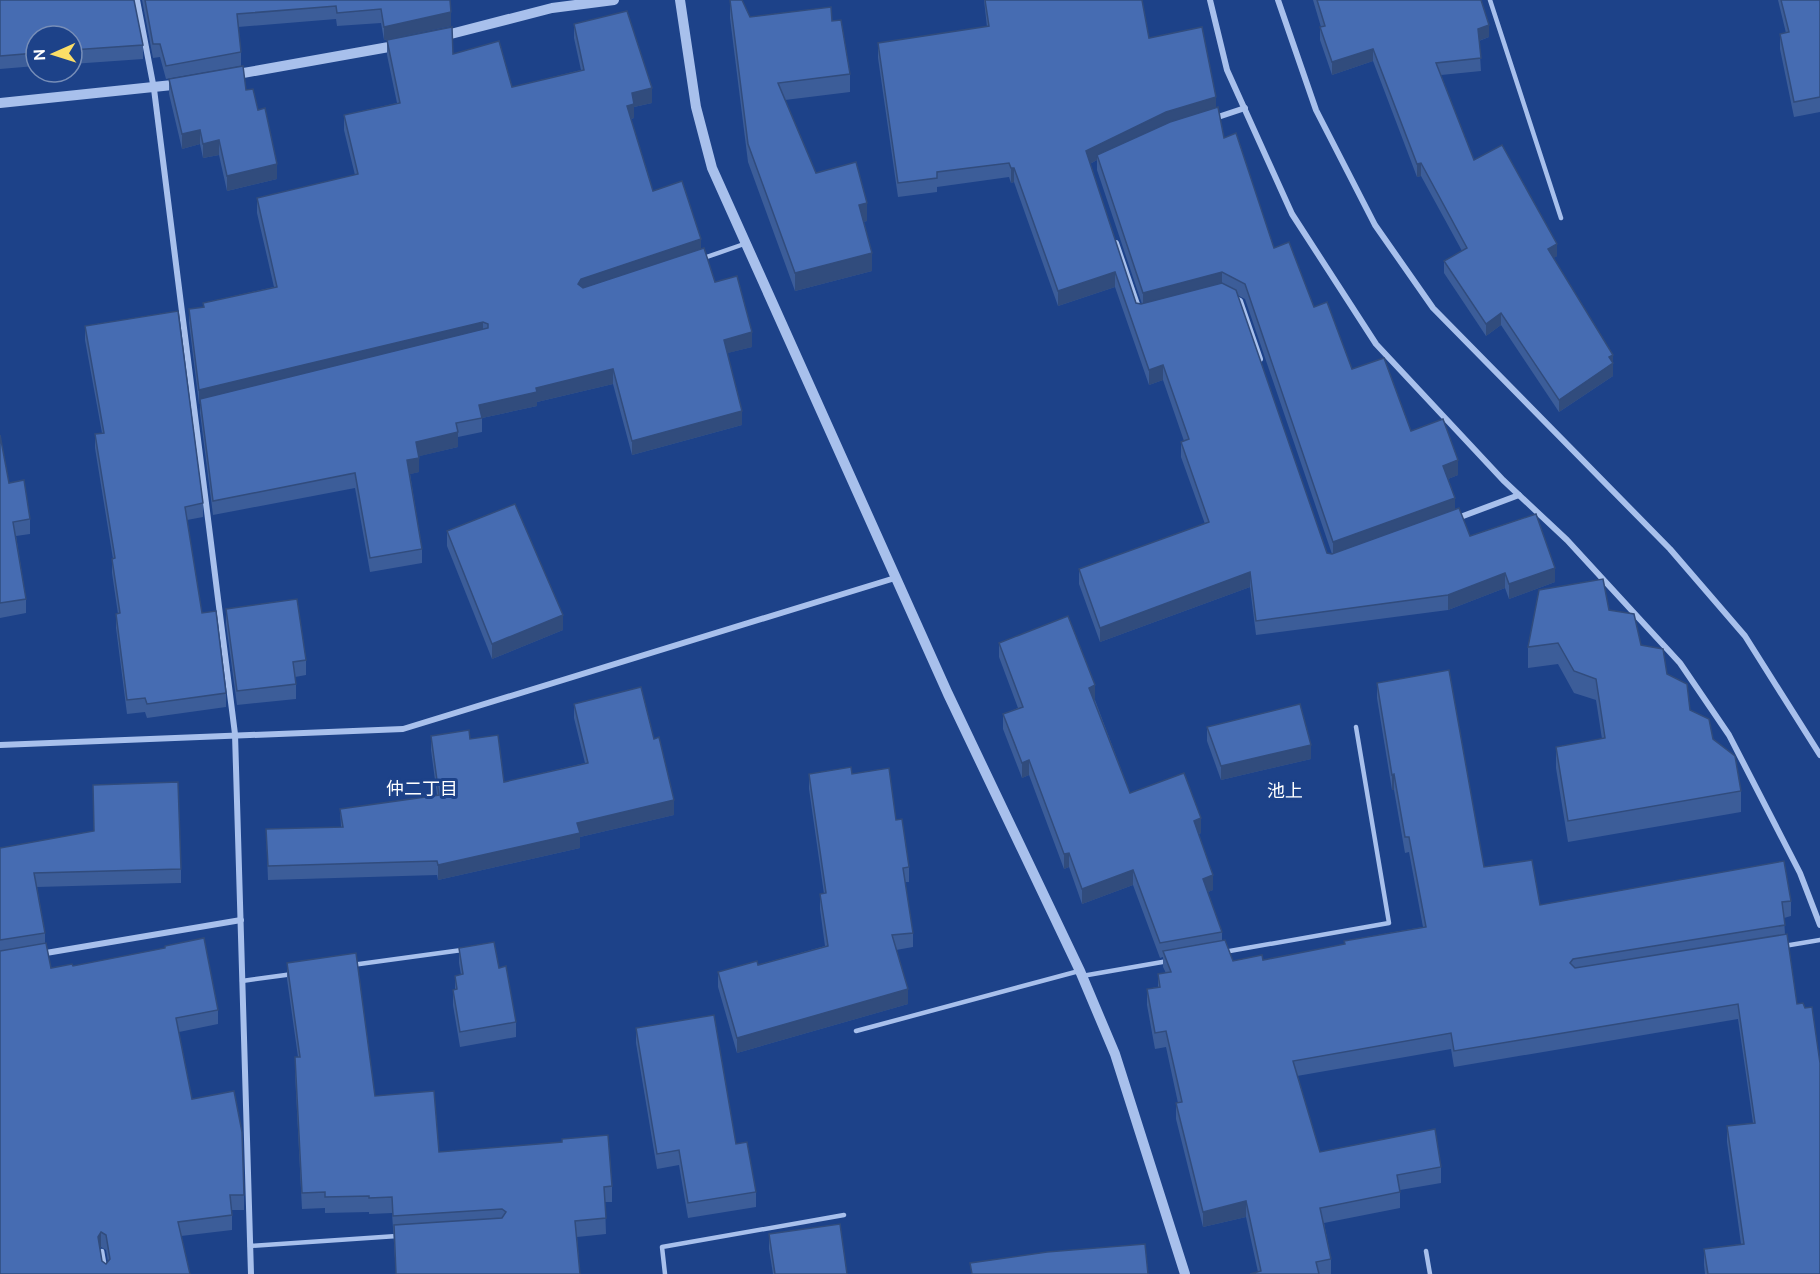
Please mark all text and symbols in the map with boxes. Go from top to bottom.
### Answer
north arrow [24,24,84,84]
text: N [30,48,48,61]
district label: 仲二丁目 [386,778,458,798]
district label: 池上 [1267,780,1303,800]

